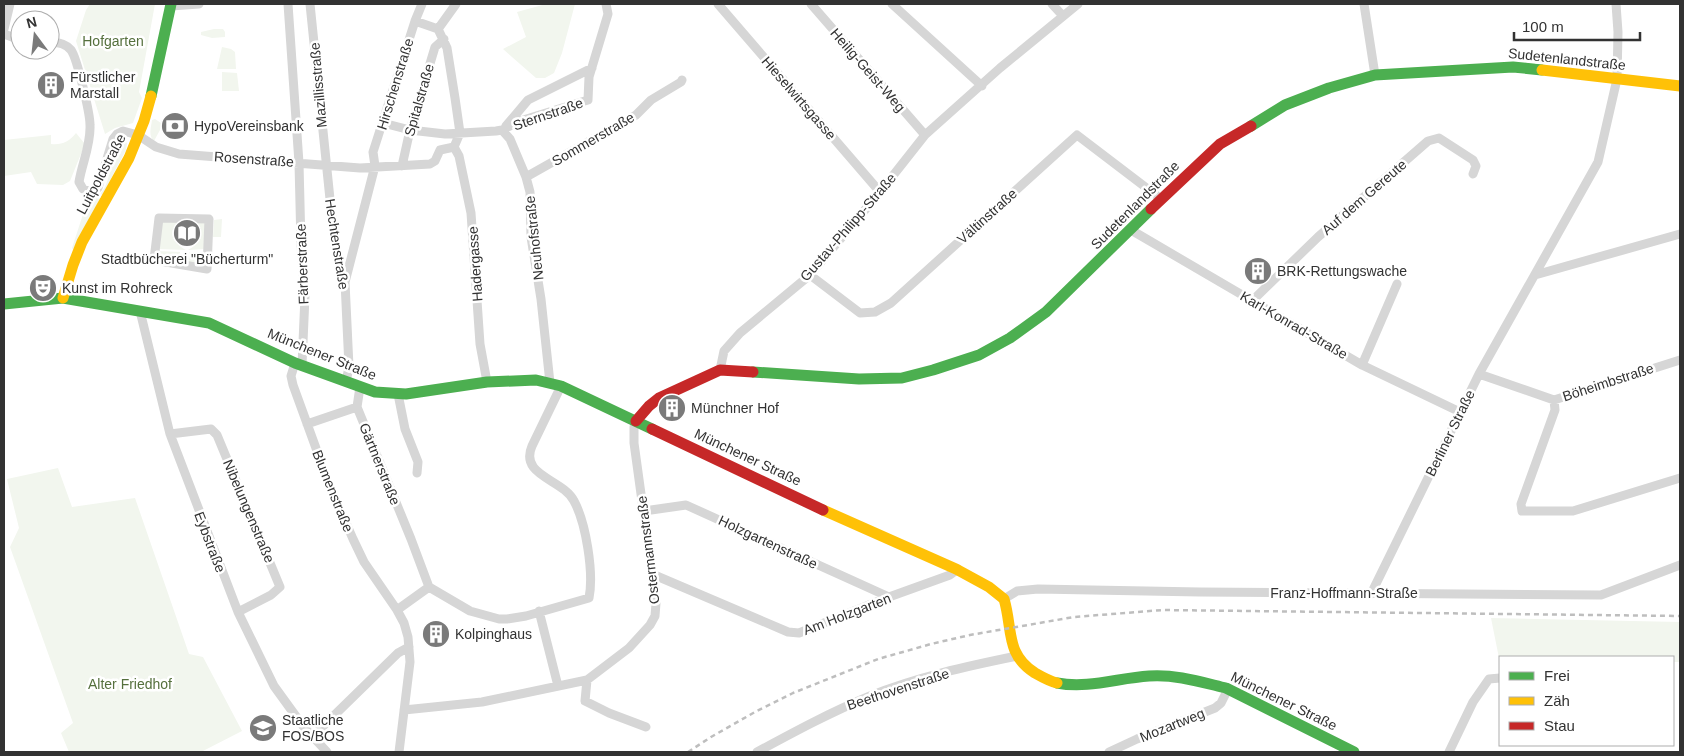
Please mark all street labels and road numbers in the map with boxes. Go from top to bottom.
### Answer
street label: Heilig-Geist-Weg [827,25,909,115]
street label: Hirschenstraße [373,36,417,132]
street label: Mazillisstraße [306,41,330,128]
street label: Sudetenlandstraße [1507,45,1627,73]
street label: Hieselwirtsgasse [759,53,840,143]
street label: Spitalstraße [401,62,437,138]
street label: Sternstraße [511,94,585,133]
street label: Sommerstraße [549,109,637,169]
street label: Luitpoldstraße [73,131,129,217]
street label: Rosenstraße [213,148,295,170]
street label: Auf dem Gereute [1319,156,1410,238]
street label: Sudetenlandstraße [1088,157,1183,252]
street label: Gustav-Philipp-Straße [797,170,899,284]
street label: Vältinstraße [954,185,1020,247]
street label: Neuhofstraße [522,195,546,281]
street label: Hechtenstraße [322,197,352,291]
street label: Färberstraße [293,223,311,305]
street label: Hadergasse [464,226,486,302]
street label: Karl-Konrad-Straße [1237,288,1351,362]
street label: Münchener Straße [265,325,379,383]
street label: Böheimbstraße [1560,360,1656,404]
street label: Berliner Straße [1422,387,1478,479]
street label: Gärtnerstraße [356,421,404,508]
street label: Münchener Straße [692,425,804,489]
street label: Blumenstraße [309,448,357,535]
street label: Nibelungenstraße [220,457,278,565]
street label: Ostermannstraße [633,495,663,605]
street label: Eybstraße [191,509,229,575]
street label: Holzgartenstraße [716,512,820,572]
street label: Franz-Hoffmann-Straße [1270,585,1418,601]
street label: Am Holzgarten [801,590,893,638]
street label: Beethovenstraße [845,665,951,713]
street label: Münchener Straße [1228,668,1340,734]
street label: Mozartweg [1137,705,1207,745]

